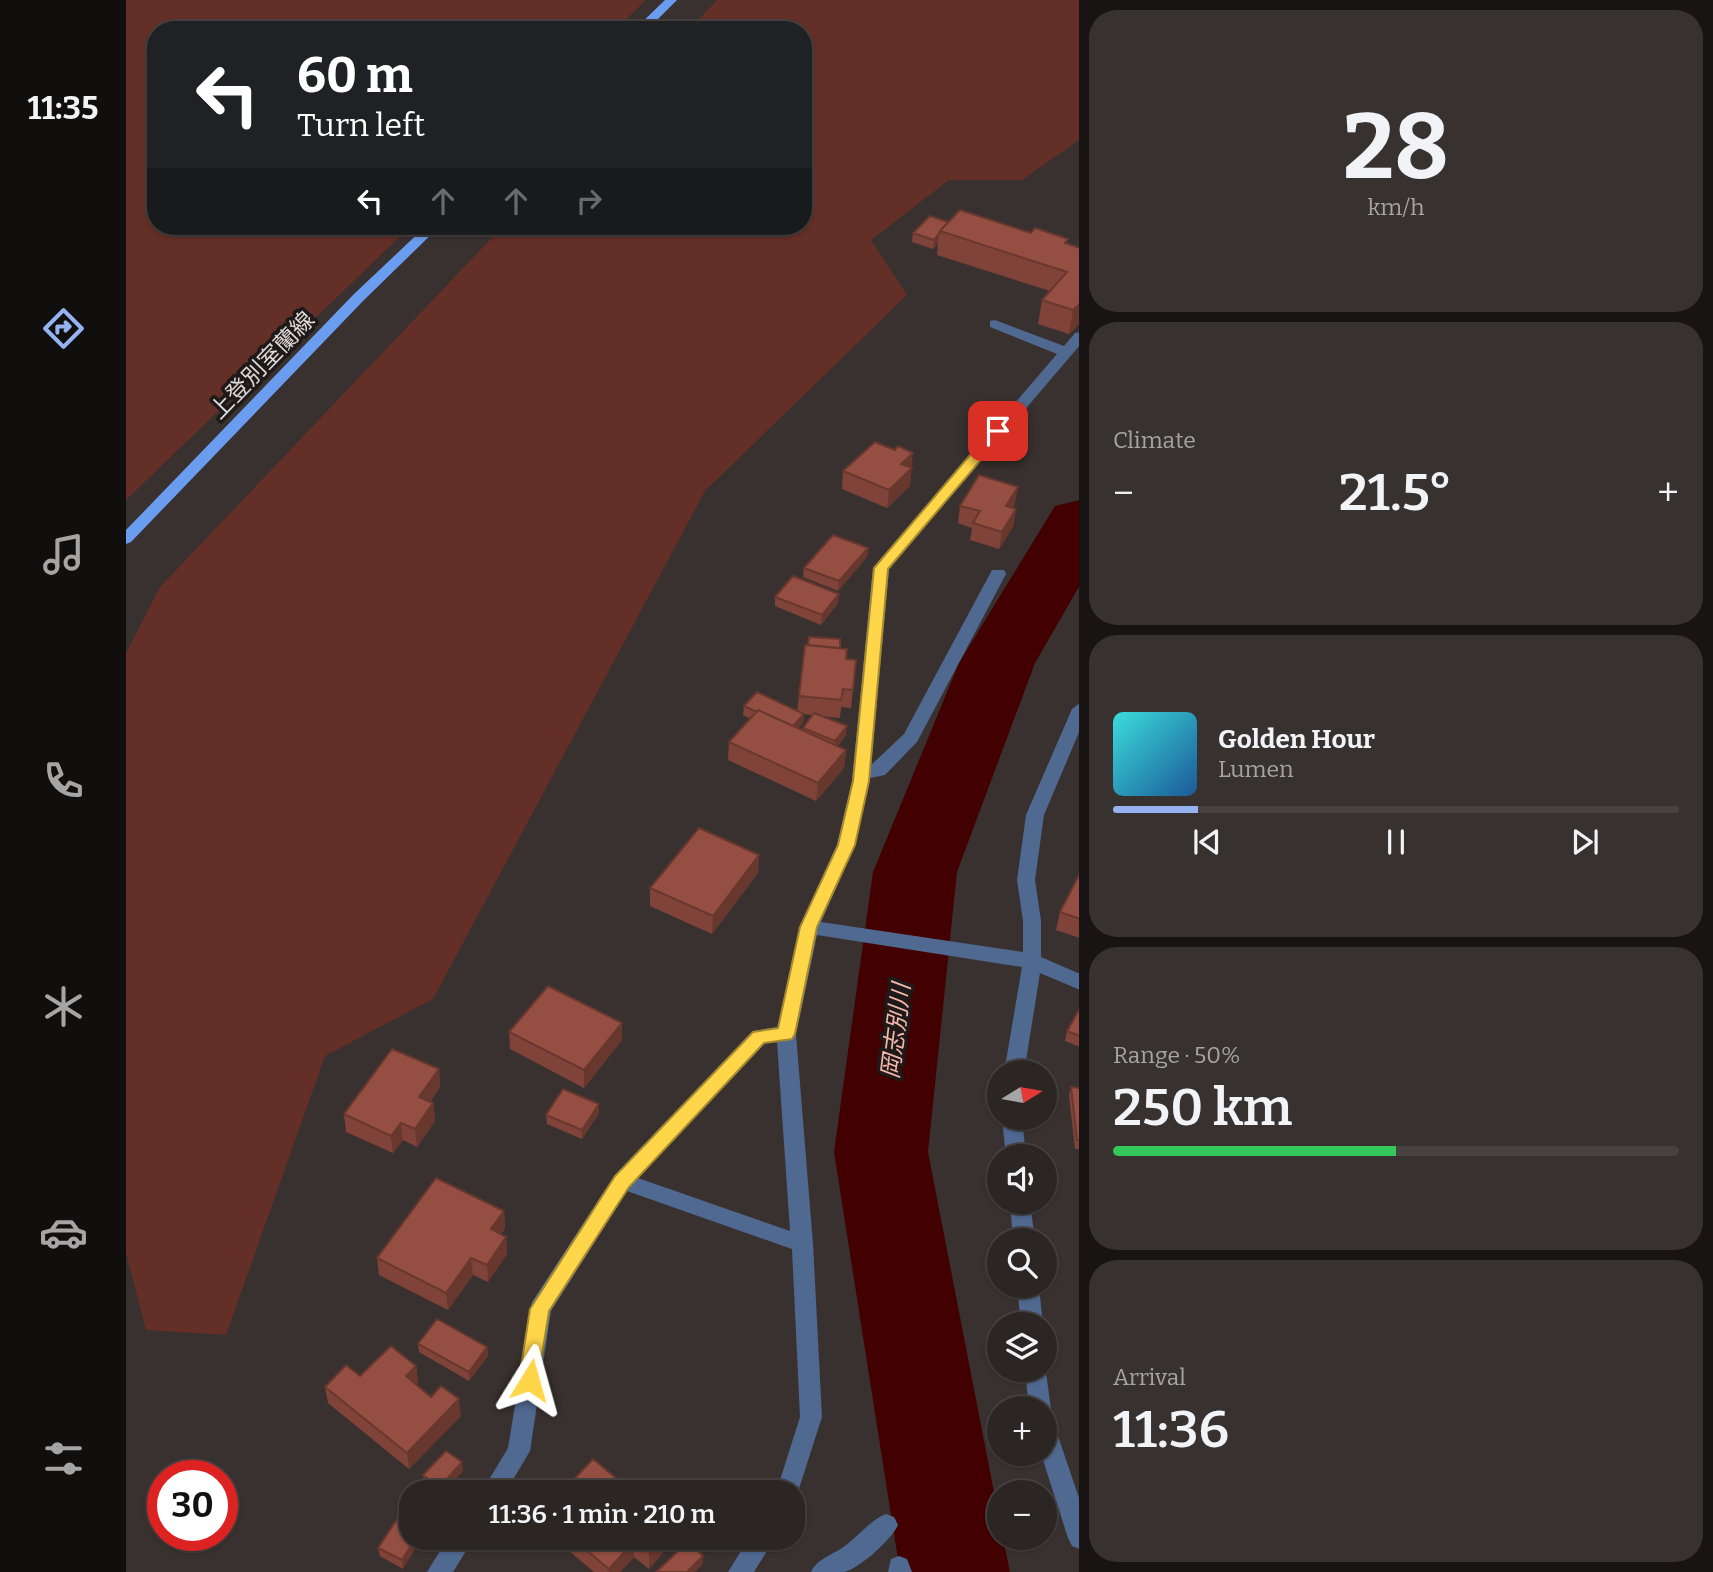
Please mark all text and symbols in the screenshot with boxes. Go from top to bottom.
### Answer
text: 60 m [297,46,413,105]
icon: left [182,49,273,140]
text: 11:35 [27,89,99,127]
text: 28 [1343,93,1449,202]
text: Turn left [297,106,425,144]
icon: left [351,182,389,220]
icon: ahead [424,182,462,220]
icon: ahead [497,182,535,220]
icon: right [570,182,608,220]
text: km/h [1368,193,1424,221]
icon: directions [39,304,88,353]
street label: 上登別室蘭線 [204,306,320,424]
pin [968,401,1028,461]
icon: arrive [979,412,1017,450]
text: Climate [1113,426,1196,454]
text: 21.5° [1339,461,1452,524]
text: − [1113,470,1134,516]
text: + [1657,470,1679,516]
icon: music [39,530,88,579]
text: Golden Hour [1218,724,1375,755]
text: Lumen [1218,755,1294,783]
icon: phone [39,756,88,805]
icon: previous [1188,823,1226,861]
icon: pause [1377,823,1415,861]
icon: next [1566,823,1604,861]
water label: 岡志別川 [876,979,916,1080]
icon: climate [39,982,88,1031]
text: Range · 50% [1113,1041,1241,1069]
north arrow [987,1060,1057,1130]
map controls [987,1060,1057,1550]
text: 250 km [1113,1076,1292,1139]
button: sound [987,1144,1057,1214]
icon: car [39,1208,88,1257]
button: search [987,1228,1057,1298]
button: layers [987,1312,1057,1382]
position arrow [493,1343,567,1417]
text: Arrival [1113,1363,1186,1391]
button: + [987,1396,1057,1466]
text: 11:36 [1113,1398,1229,1461]
icon: filters [39,1434,88,1483]
speed limit sign: 30 [147,1460,238,1551]
button: − [987,1480,1057,1550]
text: 11:36 · 1 min · 210 m [489,1499,715,1530]

